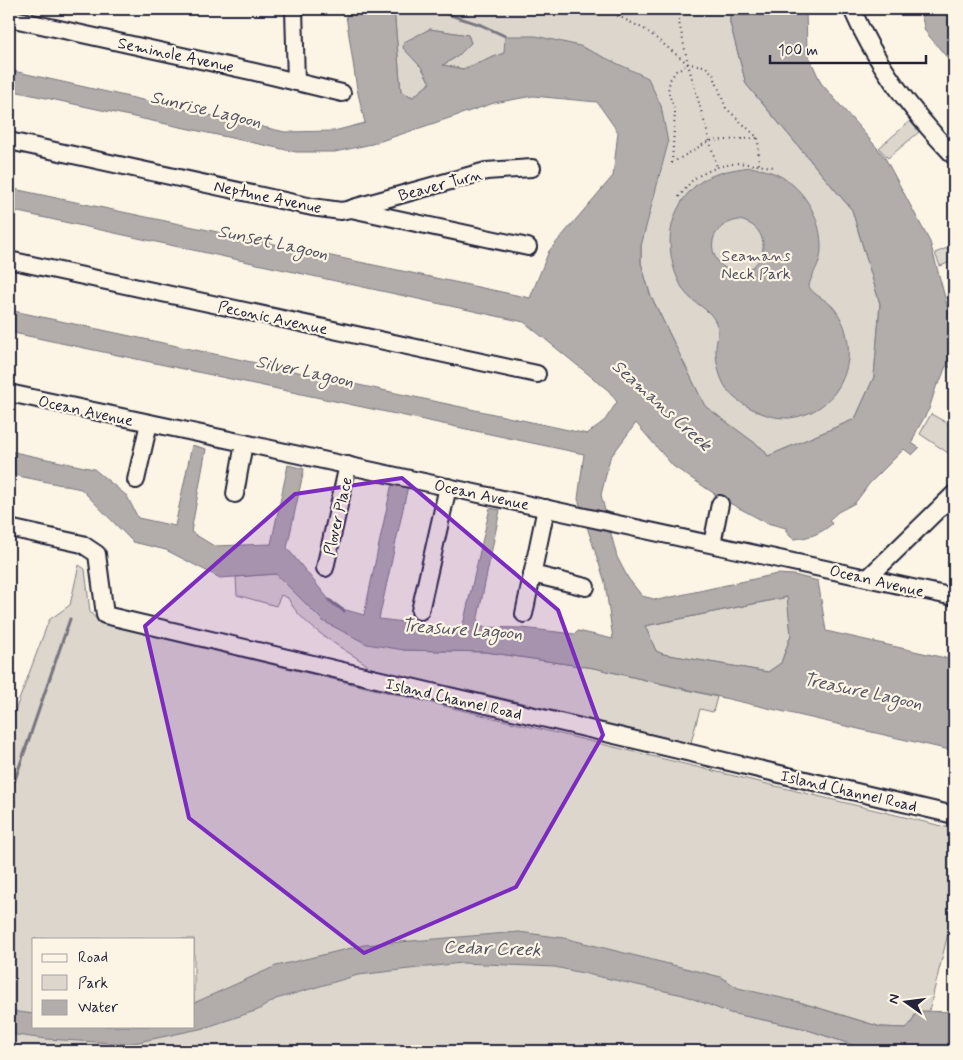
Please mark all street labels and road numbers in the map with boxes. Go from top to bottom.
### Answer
street label: Seminole Avenue [116,33,236,78]
street label: Beaver Turn [396,164,485,207]
street label: Neptune Avenue [212,176,323,219]
street label: Peconic Avenue [216,297,330,340]
street label: Ocean Avenue [36,391,135,432]
street label: Plover Place [319,475,358,558]
street label: Ocean Avenue [432,475,531,516]
street label: Ocean Avenue [827,560,926,603]
street label: Island Channel Road [383,674,524,725]
street label: Island Channel Road [778,766,919,817]

